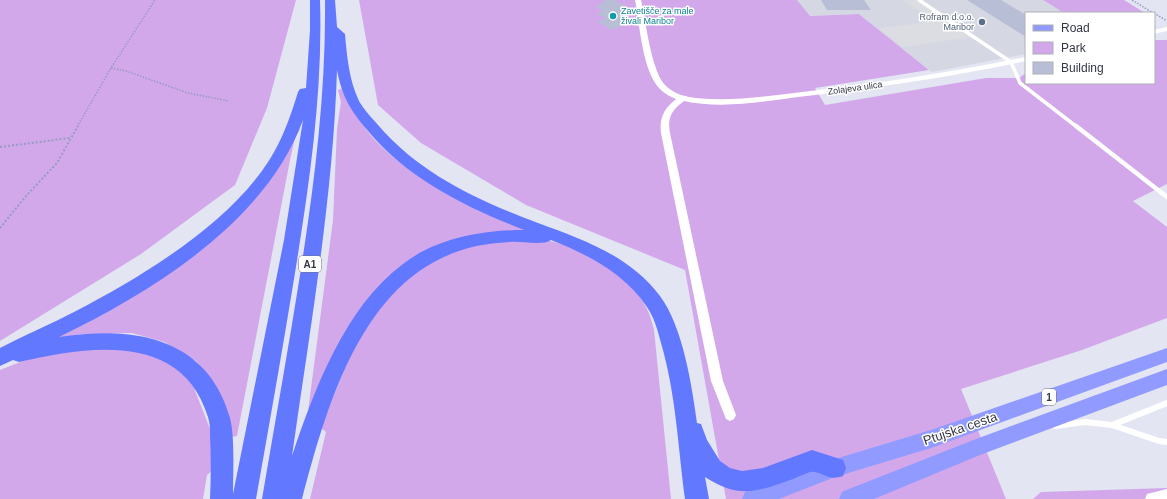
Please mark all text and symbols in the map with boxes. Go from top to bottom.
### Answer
place label: Zavetišče za male živali Maribor [621,6,694,26]
marker: Zavetišče za male živali Maribor [608,11,618,21]
place label: Rofram d.o.o. Maribor [919,12,974,32]
legend [1025,12,1155,84]
marker: Rofram d.o.o. Maribor [977,17,987,27]
text: Road [1061,21,1090,35]
text: Park [1061,41,1087,55]
text: Building [1061,61,1104,75]
street label: Zolajeva ulica [827,79,883,97]
road number: A1 [299,256,321,272]
road number: 1 [1042,389,1056,405]
street label: Ptujska cesta [921,409,1000,448]

